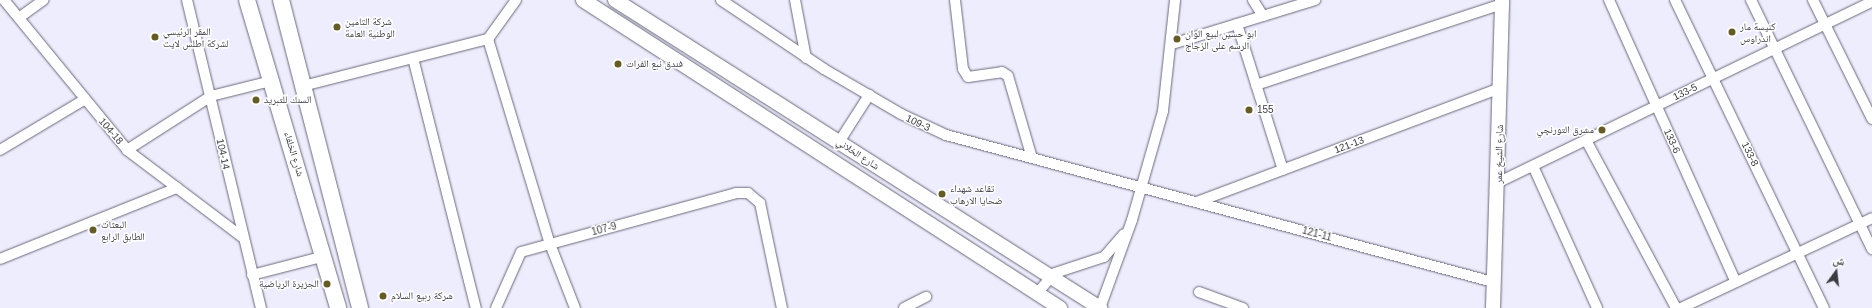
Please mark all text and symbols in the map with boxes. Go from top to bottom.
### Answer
place label: شركة التامين الوطنية العامة [345,15,395,38]
place label: كنيسة مار اندراوس [1740,20,1776,44]
marker: شركة التامين الوطنية العامة [332,22,342,32]
place label: المقر الرئيسي لشركة اطلس لايت [163,25,228,48]
place label: ابو حسين لبيع الوان الرسم على الزجاج [1185,27,1256,50]
marker: كنيسة مار اندراوس [1727,27,1737,37]
marker: المقر الرئيسي لشركة اطلس لايت [150,32,160,42]
marker: ابو حسين لبيع الوان الرسم على الزجاج [1172,34,1182,44]
place label: فندق نبع الفرات [626,58,683,70]
marker: فندق نبع الفرات [613,59,623,69]
street label: 133-5 [1671,81,1699,103]
place label: السنك للتبريد [264,94,311,106]
marker: السنك للتبريد [251,95,261,105]
place label: 155 [1257,104,1274,116]
marker: 155 [1244,105,1254,115]
street label: 109-3 [904,112,932,134]
street label: 104-18 [96,115,126,147]
street label: شارع الشيخ عمر [1492,124,1506,184]
place label: مشرق التورنچي [1537,124,1594,136]
marker: مشرق التورنچي [1597,125,1607,135]
street label: 133-6 [1661,127,1683,155]
street label: شارع الخلفاء [282,130,306,178]
street label: 121-13 [1332,134,1366,156]
street label: شارع الخلاني [834,136,882,172]
street label: 104-14 [214,138,232,170]
street label: 133-8 [1739,140,1761,168]
place label: تقاعد شهداء ضحايا الارهاب [950,182,1003,206]
marker: تقاعد شهداء ضحايا الارهاب [937,189,947,199]
place label: البعثات الطابق الرابع [101,218,145,242]
street label: 107-9 [590,220,618,238]
street label: 121-11 [1301,224,1333,244]
marker: البعثات الطابق الرابع [88,225,98,235]
north arrow [1816,252,1856,292]
text: ش [1832,253,1846,268]
place label: الجزيرة الرياضية [259,278,319,290]
marker: الجزيرة الرياضية [322,279,332,289]
place label: شركة ربيع السلام [391,290,453,302]
marker: شركة ربيع السلام [378,291,388,301]

